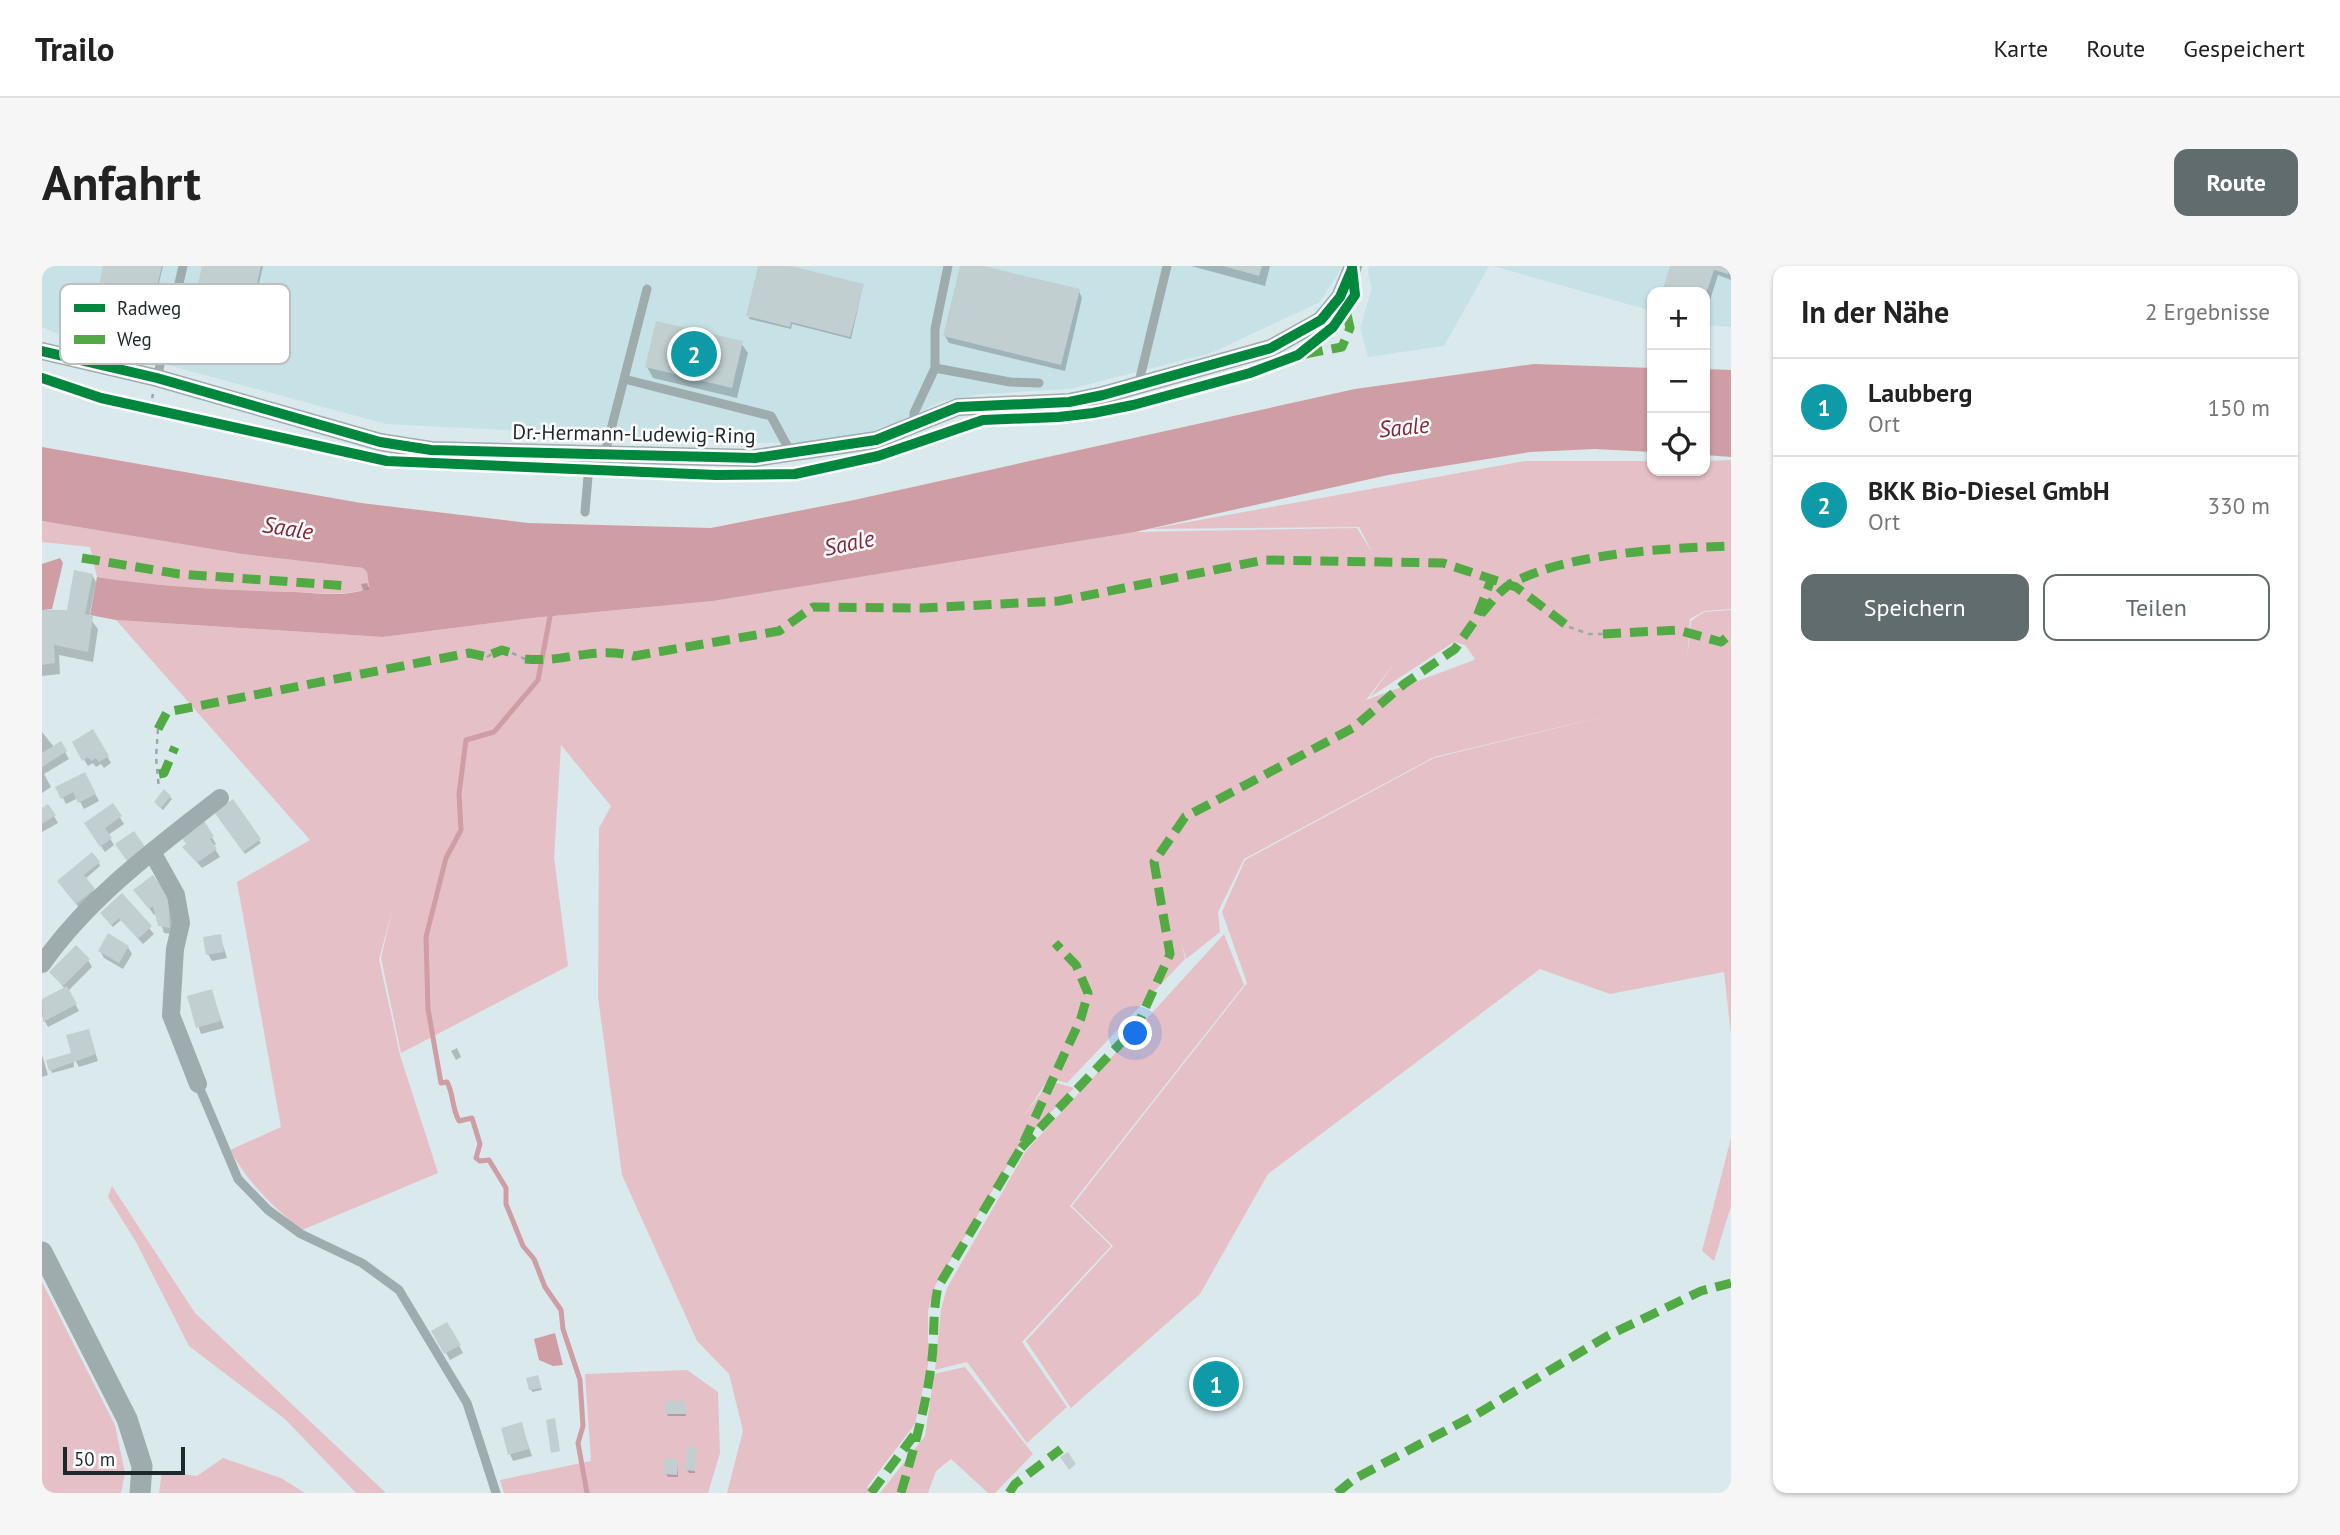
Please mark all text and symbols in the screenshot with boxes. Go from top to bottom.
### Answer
text: Trailo [35,27,115,70]
text: Karte [1993,33,2048,64]
text: Route [2086,33,2145,64]
text: Gespeichert [2183,33,2305,64]
button: Route [2174,149,2298,216]
text: Anfahrt [42,150,201,214]
legend [60,284,290,364]
map controls [1647,287,1710,476]
button: + [1647,287,1710,350]
text: In der Nähe [1801,292,1949,331]
text: Radweg [117,296,181,320]
text: 2 Ergebnisse [2145,297,2270,326]
text: Weg [117,327,152,351]
pin: 2 [671,328,717,380]
button: − [1647,350,1710,413]
text: Laubberg [1868,376,1972,409]
text: 1 [1817,393,1831,422]
text: 150 m [2208,393,2270,422]
water label: Saale [1377,409,1431,444]
text: Ort [1868,409,1900,438]
button: locate [1647,413,1710,476]
street label: Dr.-Hermann-Ludewig-Ring [512,418,756,449]
text: BKK Bio-Diesel GmbH [1868,474,2110,507]
text: 2 [1817,491,1831,520]
text: 330 m [2208,491,2270,520]
text: Ort [1868,507,1900,536]
water label: Saale [261,509,316,546]
water label: Saale [821,523,877,562]
button: Speichern [1801,574,2029,641]
button: Teilen [2043,574,2270,641]
your location [1118,1016,1152,1050]
pin: 1 [1193,1358,1239,1410]
scale bar [63,1444,186,1476]
text: 50 m [74,1447,115,1471]

